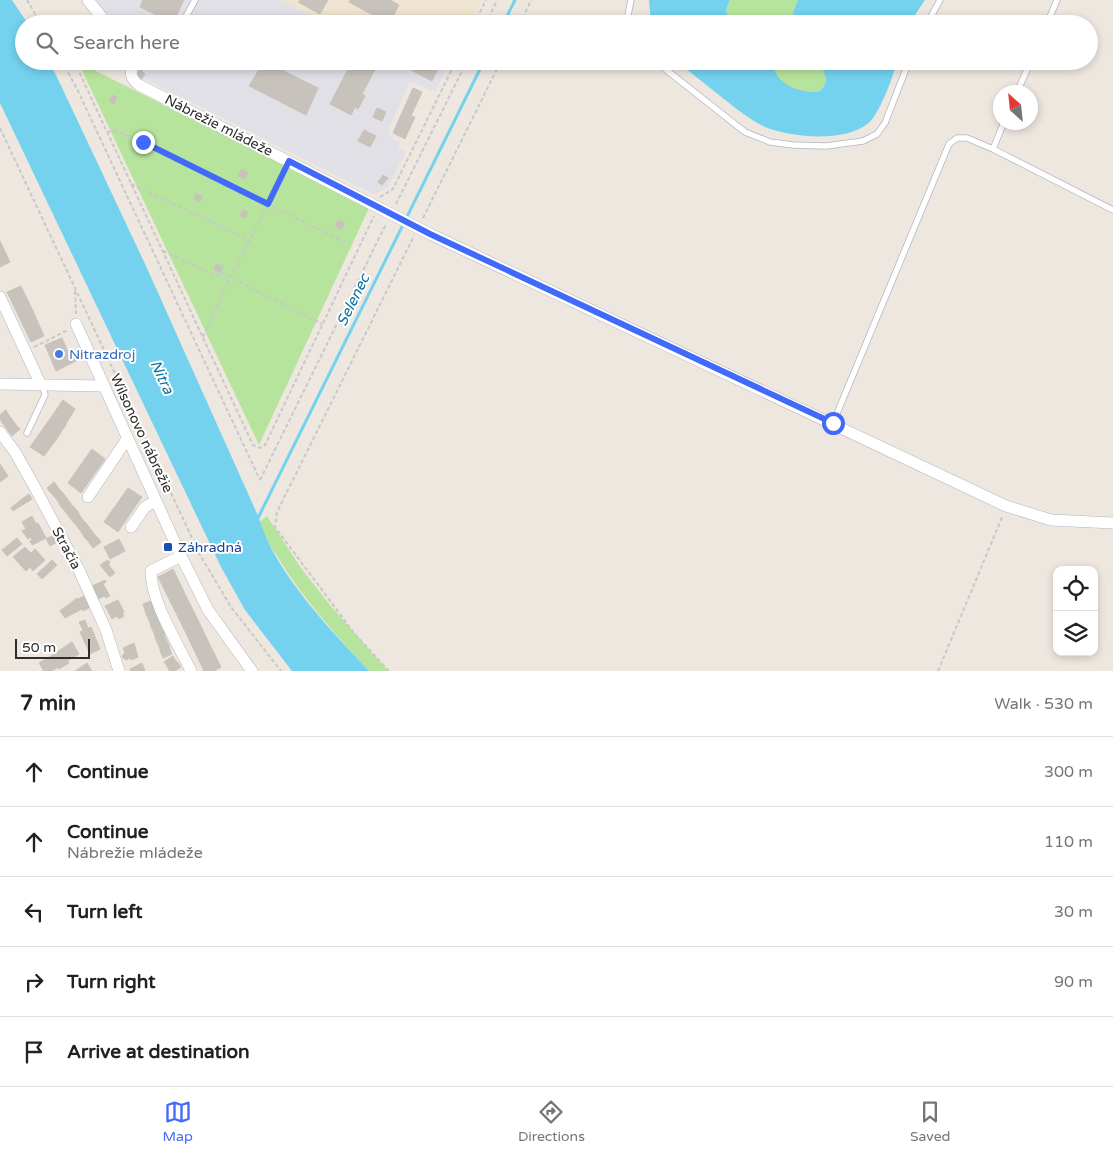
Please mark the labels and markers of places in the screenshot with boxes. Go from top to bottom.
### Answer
place label: Nitrazdroj [69,346,135,363]
marker: Nitrazdroj [53,348,65,360]
place label: Záhradná [178,539,242,556]
marker: Záhradná [162,541,174,553]

